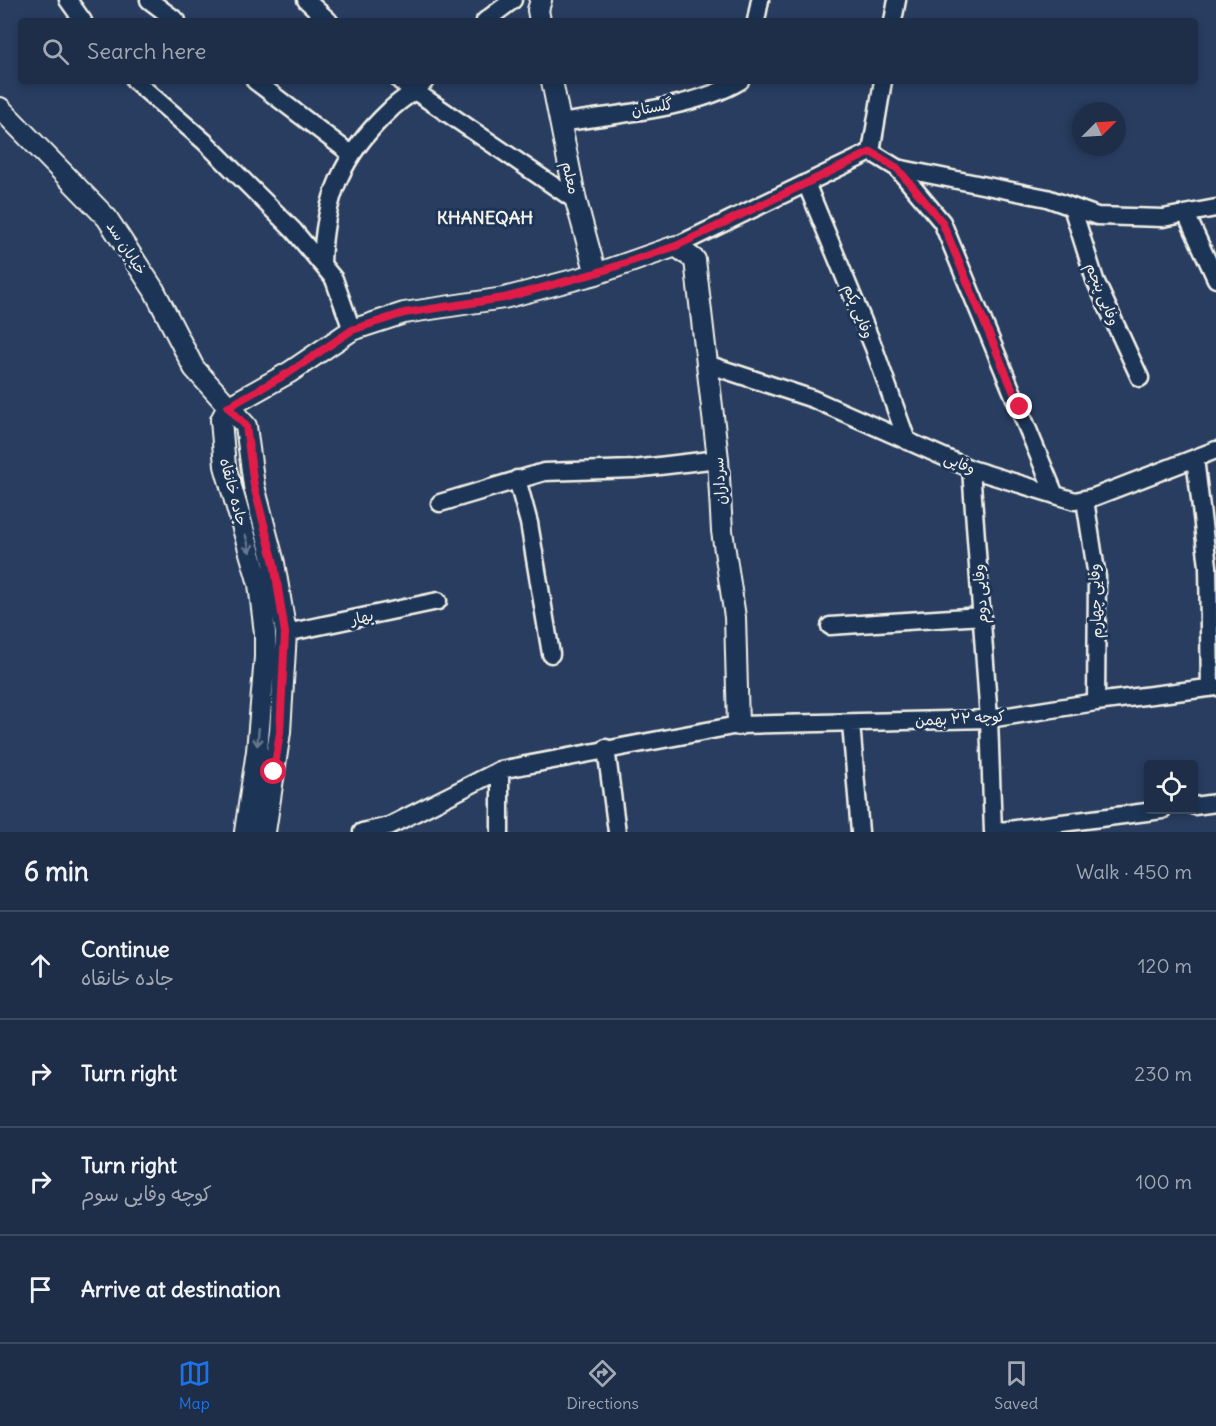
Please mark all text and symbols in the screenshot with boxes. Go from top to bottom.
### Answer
search box [18,18,1198,84]
icon: search [39,35,72,68]
text: Search here [87,37,206,65]
street label: گلستان [630,94,674,120]
north arrow [1072,102,1126,156]
street label: معلم [555,160,584,197]
district label: KHANEQAH [437,206,533,229]
street label: خیابان سد [103,218,151,278]
street label: وفایی پنجم [1079,260,1124,329]
street label: وفایی یکم [837,281,878,342]
route end [1006,393,1032,419]
street label: وفایی [941,448,978,479]
street label: جاده خانقاه [216,456,252,528]
street label: سرداران [708,457,730,505]
one-way arrow [243,534,255,553]
street label: وفایی دوم [968,563,995,625]
street label: وفایی چهارم [1084,563,1108,639]
street label: بهار [348,605,375,629]
street label: کوچه ۲۲ بهمن [914,706,1006,731]
one-way arrow [252,727,263,746]
route start [260,758,286,784]
map controls [1144,760,1198,814]
button: locate [1144,760,1198,814]
text: 6 min [24,855,89,888]
text: Walk · 450 m [1076,859,1192,884]
text: Continue [81,935,170,963]
icon: ahead [24,949,57,982]
text: 120 m [1138,953,1192,978]
text: جاده خانقاه [81,965,174,990]
icon: right [24,1057,57,1090]
text: Turn right [81,1059,177,1087]
text: 230 m [1134,1061,1192,1086]
text: Turn right [81,1151,177,1179]
icon: right [24,1165,57,1198]
text: 100 m [1135,1169,1192,1194]
text: کوچه وفایی سوم [81,1181,212,1206]
icon: arrive [24,1273,57,1306]
text: Arrive at destination [81,1275,281,1303]
tab: Map [178,1357,211,1413]
tab: Directions [566,1357,639,1413]
tab: Saved [994,1357,1038,1413]

